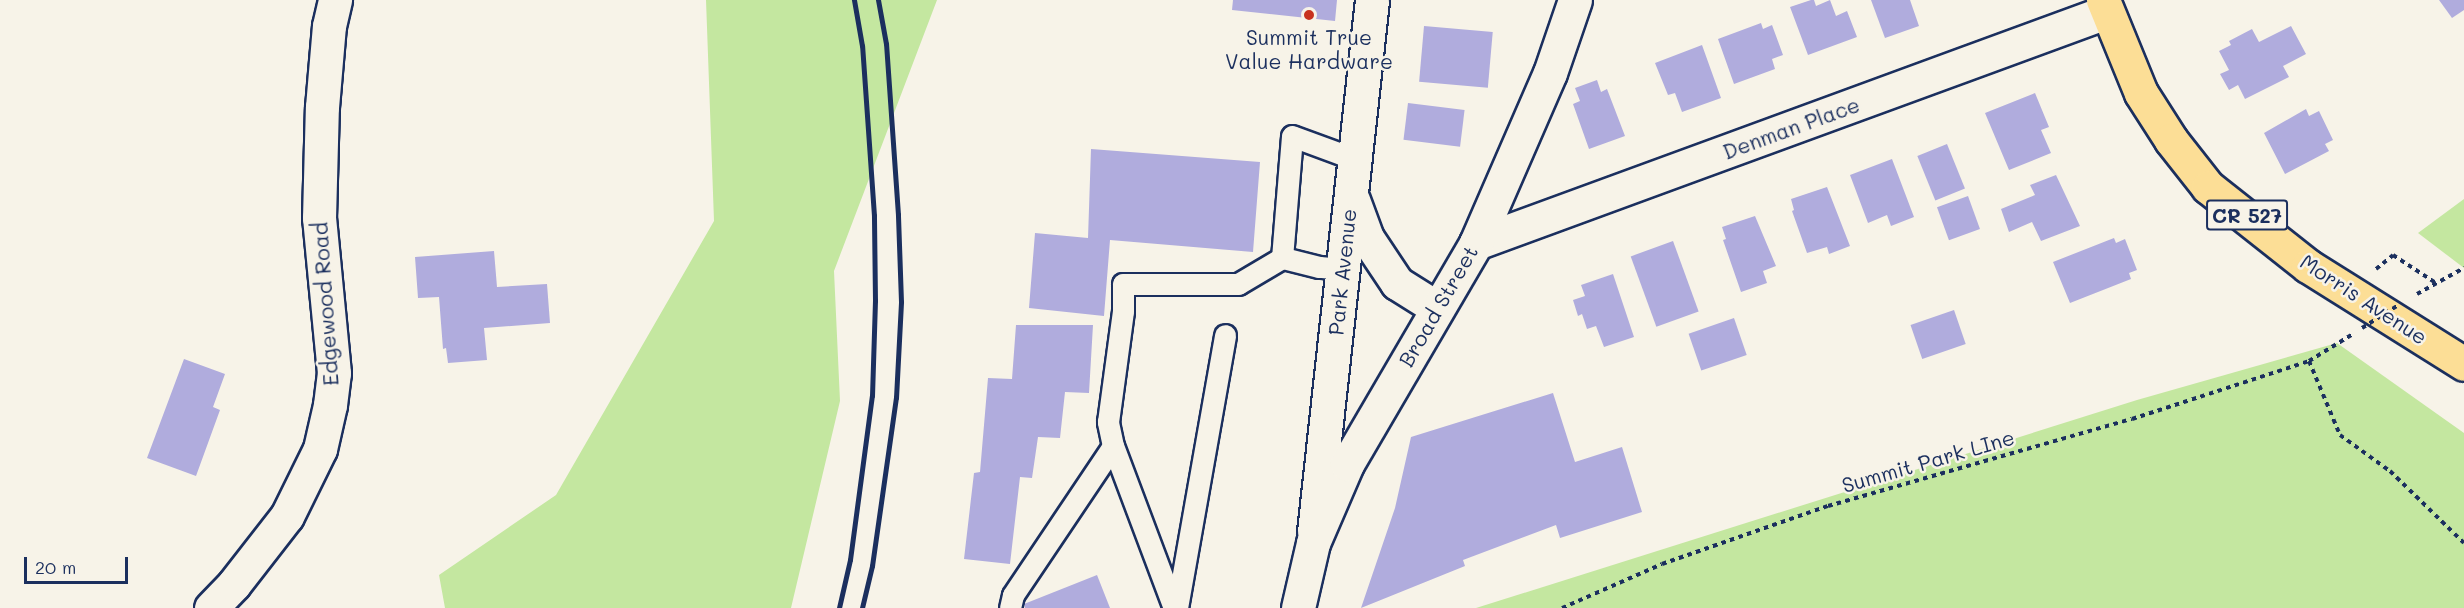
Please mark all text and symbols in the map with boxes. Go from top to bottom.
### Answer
marker: Summit True Value Hardware [1302,8,1316,22]
place label: Summit True Value Hardware [1225,24,1393,74]
street label: Denman Place [1719,92,1863,164]
road number: CR 527 [2205,198,2289,232]
street label: Park Avenue [1323,208,1361,336]
street label: Edgewood Road [307,221,343,387]
street label: Broad Street [1393,241,1483,371]
street label: Morris Avenue [2296,249,2432,349]
street label: Summit Park LIne [1839,424,2017,498]
scale bar [27,545,130,583]
text: 20 m [35,555,76,579]

